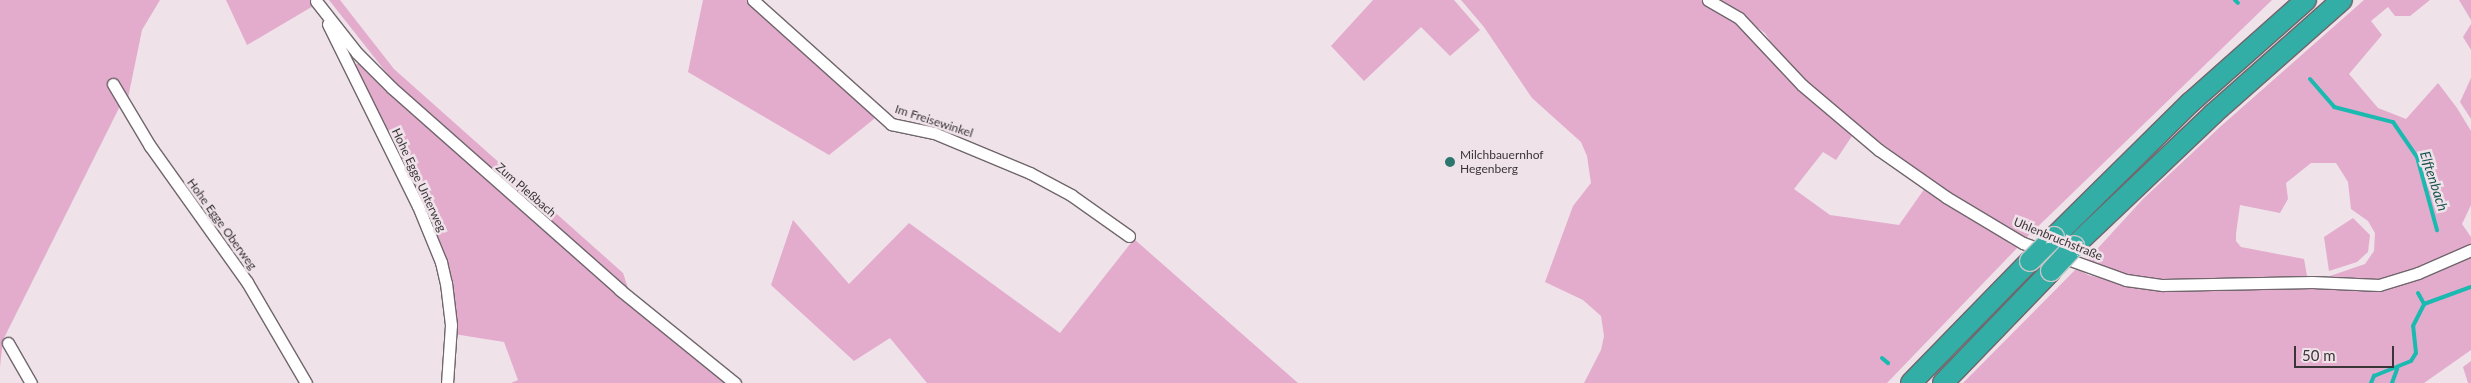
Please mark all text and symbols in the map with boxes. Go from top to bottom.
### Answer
street label: Im Freisewinkel [893,102,975,140]
street label: Hohe Egge Unterweg [389,126,449,234]
place label: Milchbauernhof Hegenberg [1460,148,1544,176]
water label: Elftenbach [2416,149,2452,213]
marker: Milchbauernhof Hegenberg [1444,156,1456,168]
street label: Zum Pleßbach [493,160,559,220]
street label: Hohe Egge Oberweg [184,176,260,272]
street label: Uhlenbruchstraße [2011,215,2105,263]
scale bar [2296,336,2396,368]
text: 50 m [2302,346,2336,364]

